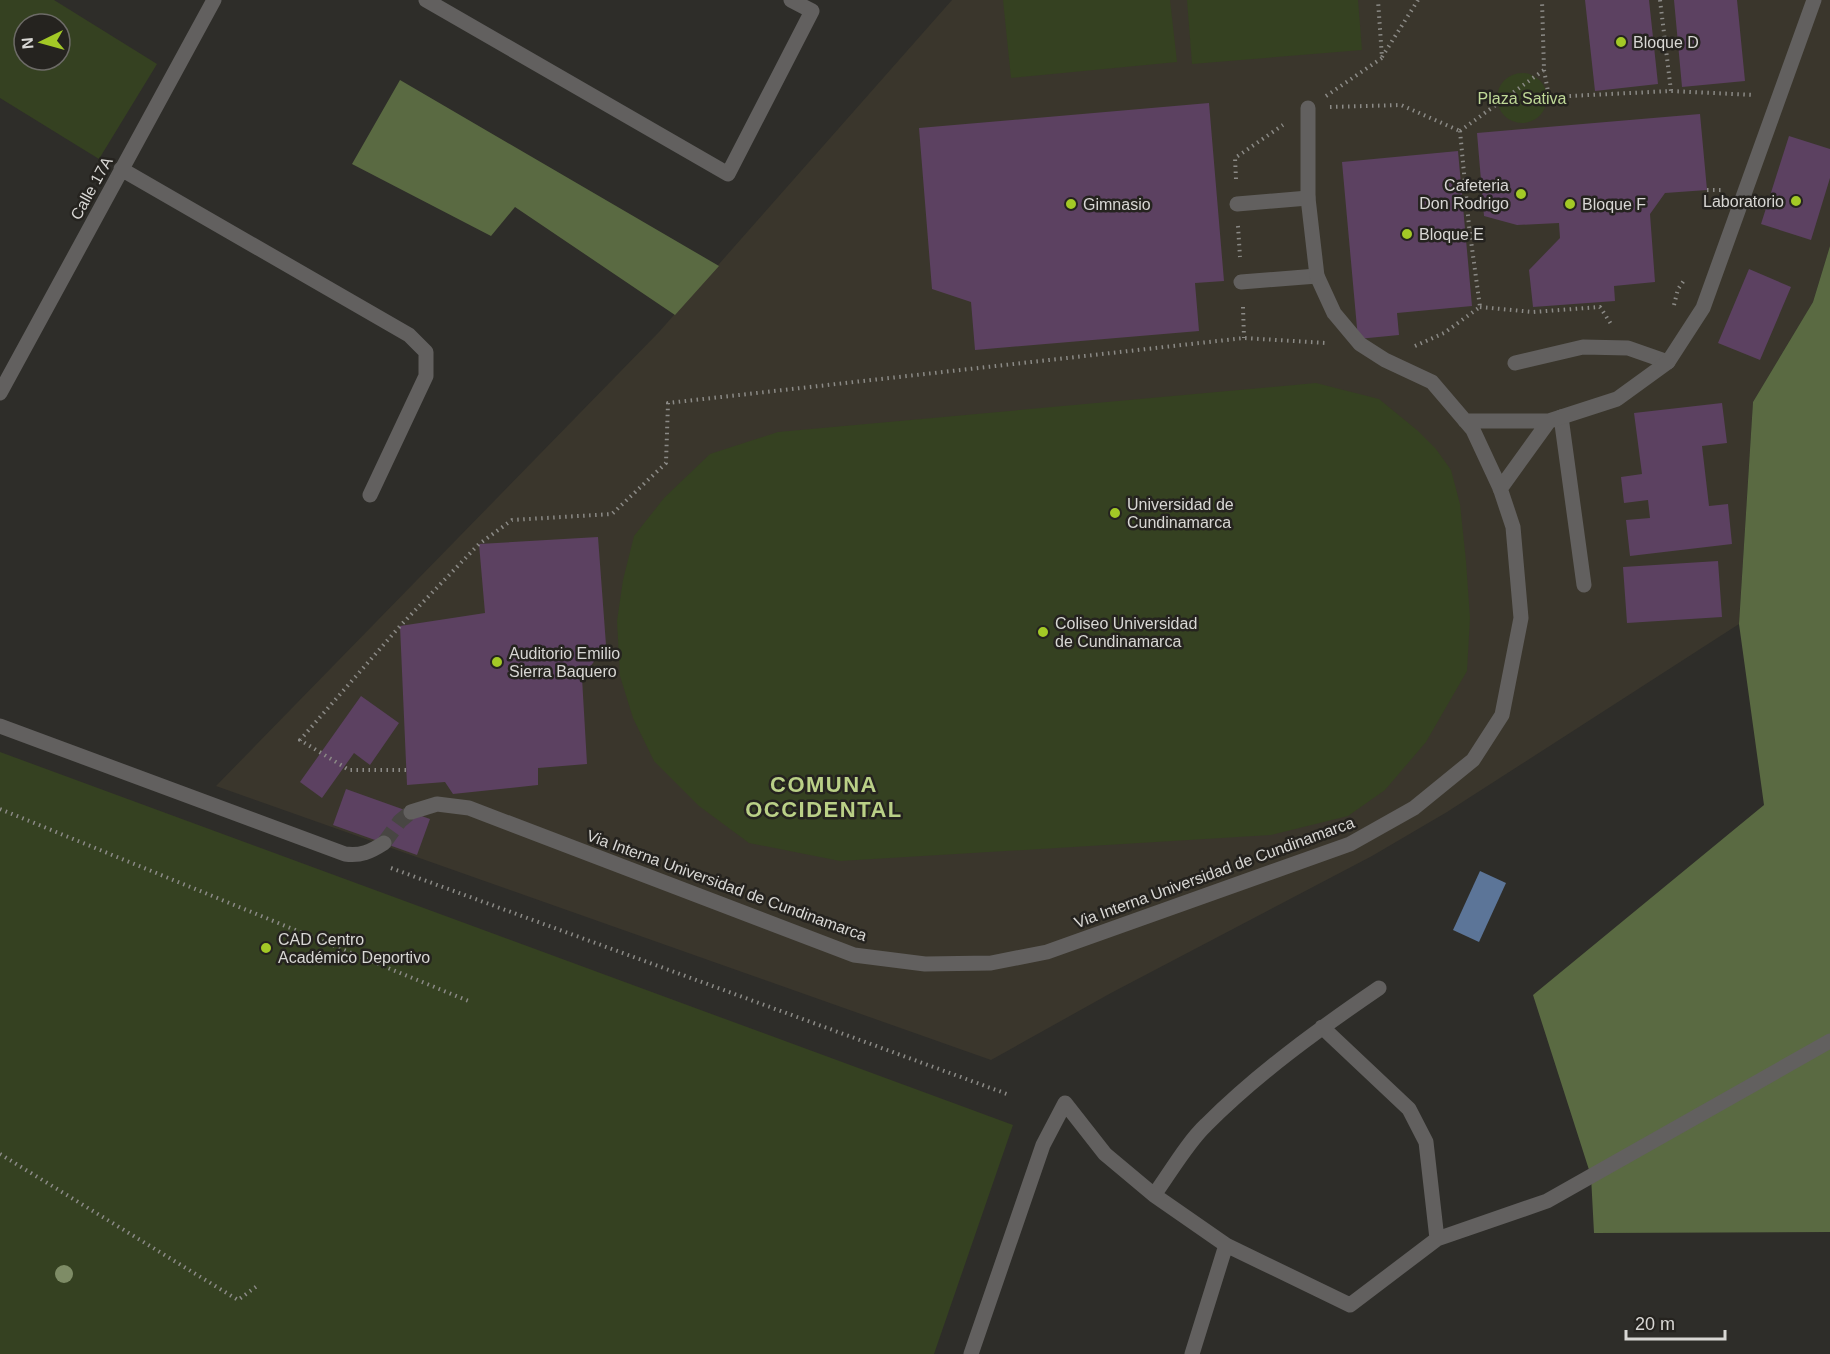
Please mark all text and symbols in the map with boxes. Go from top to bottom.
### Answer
north arrow [12,12,72,72]
place label: Bloque D [1633,34,1699,51]
marker: Bloque D [1614,35,1628,49]
text: N [19,37,37,50]
park label: Plaza Sativa [1478,90,1567,107]
street label: Calle 17A [67,153,116,223]
place label: Cafeteria Don Rodrigo [1419,177,1509,212]
marker: Cafeteria Don Rodrigo [1514,187,1528,201]
place label: Laboratorio [1703,193,1784,210]
marker: Laboratorio [1789,194,1803,208]
place label: Gimnasio [1083,196,1151,213]
place label: Bloque F [1582,196,1646,213]
marker: Gimnasio [1064,197,1078,211]
marker: Bloque F [1563,197,1577,211]
place label: Bloque E [1419,226,1484,243]
marker: Bloque E [1400,227,1414,241]
place label: Universidad de Cundinamarca [1127,496,1234,531]
marker: Universidad de Cundinamarca [1108,506,1122,520]
place label: Coliseo Universidad de Cundinamarca [1055,615,1197,650]
marker: Coliseo Universidad de Cundinamarca [1036,625,1050,639]
place label: Auditorio Emilio Sierra Baquero [509,645,620,680]
marker: Auditorio Emilio Sierra Baquero [490,655,504,669]
district label: COMUNA OCCIDENTAL [745,772,903,822]
street label: Via Interna Universidad de Cundinamarca [1072,814,1357,931]
street label: Via Interna Universidad de Cundinamarca [584,827,869,944]
place label: CAD Centro Académico Deportivo [278,931,430,966]
marker: CAD Centro Académico Deportivo [259,941,273,955]
scale bar [1626,1303,1725,1341]
text: 20 m [1635,1314,1675,1334]

